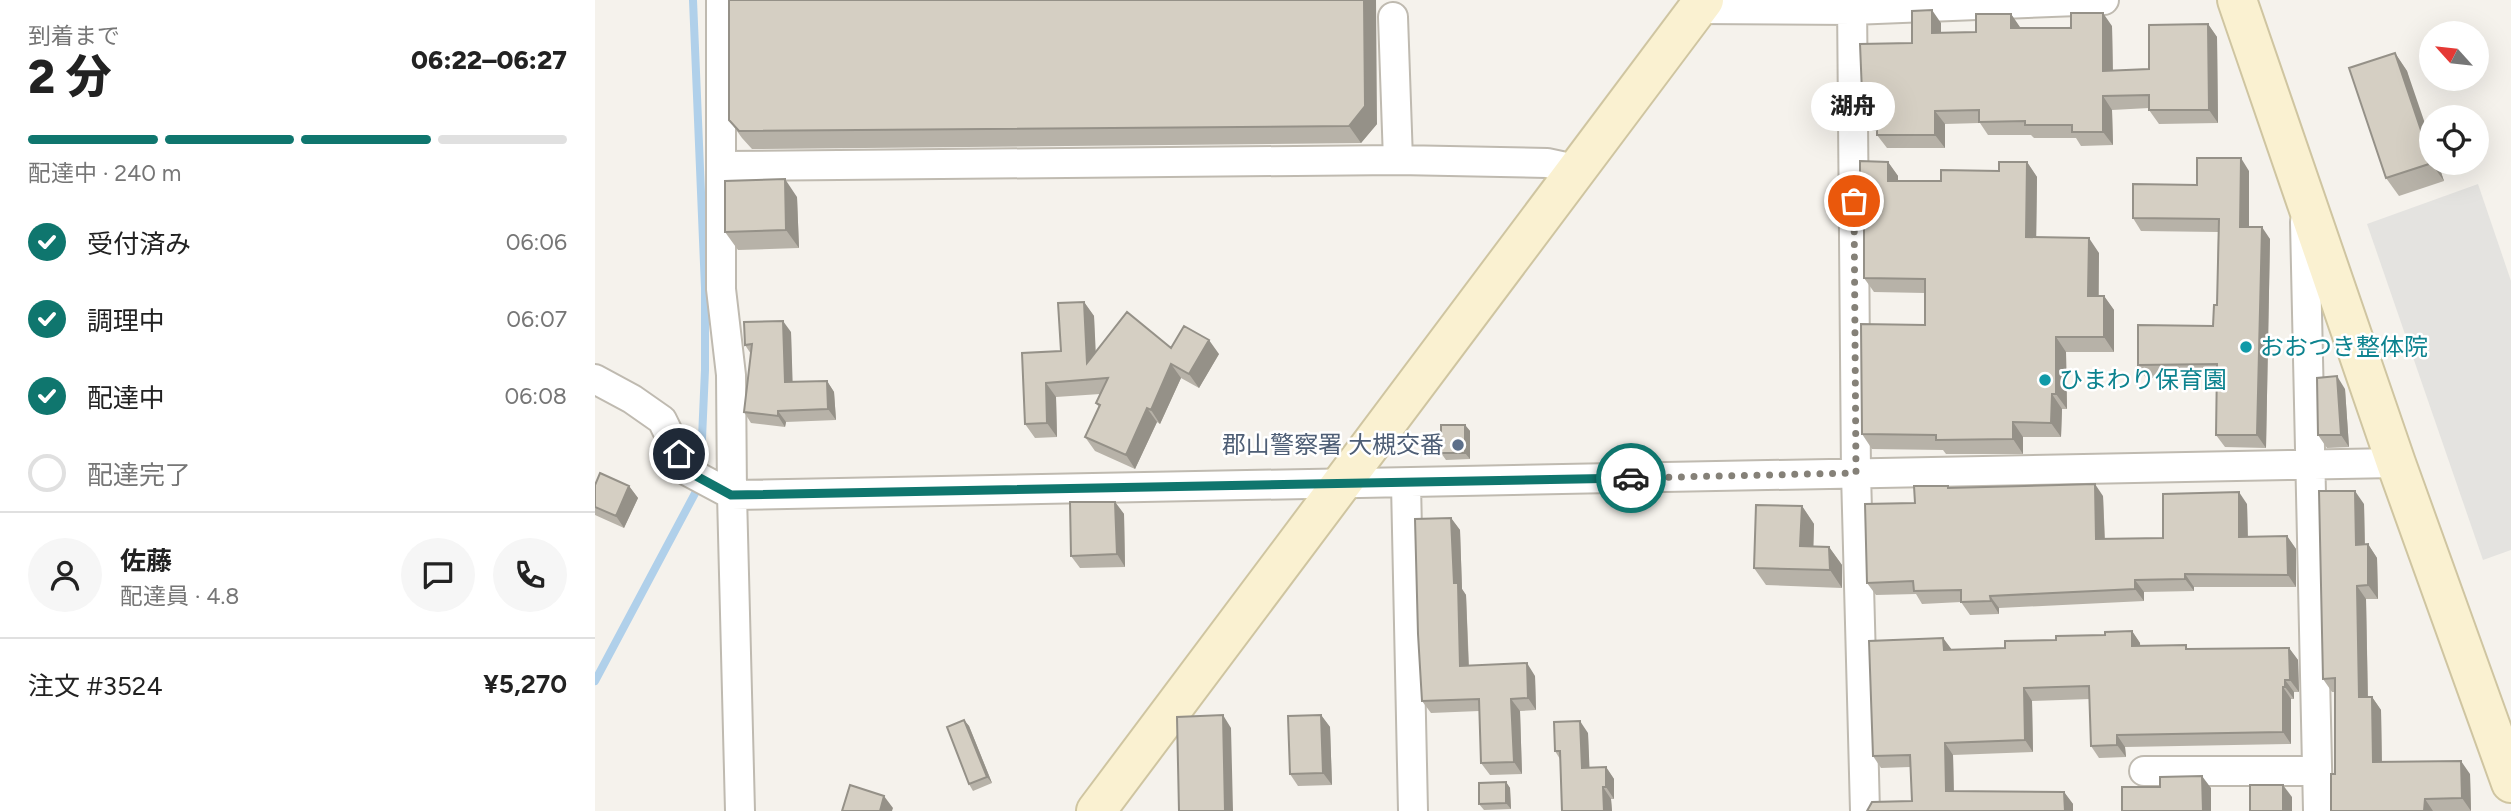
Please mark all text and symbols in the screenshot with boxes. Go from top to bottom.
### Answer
north arrow [2419,21,2489,91]
map controls [2419,21,2489,175]
text: 到着まで [28,22,120,50]
text: 06:22–06:27 [411,44,567,76]
text: 2 分 [28,49,112,105]
callout: 湖舟 [1812,82,1896,131]
text: 湖舟 [1830,92,1876,120]
button: locate [2419,105,2489,175]
text: 配達中 · 240 m [28,159,181,187]
pin [1824,171,1884,231]
icon: bag [1835,182,1873,220]
icon: check [28,223,66,261]
text: 受付済み [87,228,191,260]
text: 06:06 [506,228,567,256]
icon: check [28,300,66,338]
text: 調理中 [87,305,165,337]
text: 06:07 [506,305,567,333]
place label: おおつき整体院 [2260,332,2428,361]
marker: おおつき整体院 [2238,339,2254,355]
place label: ひまわり保育園 [2059,365,2227,394]
marker: ひまわり保育園 [2037,372,2053,388]
icon: check [28,377,66,415]
text: 配達中 [87,382,165,414]
text: 06:08 [505,382,567,410]
pin [649,424,709,484]
place label: 郡山警察署 大槻交番 [1222,430,1444,459]
icon: home [660,435,698,473]
marker: 郡山警察署 大槻交番 [1450,437,1466,453]
courier [1596,443,1666,513]
text: 配達完了 [87,459,191,491]
icon: car [1612,459,1650,497]
button: person [28,538,102,612]
button: chat [401,538,475,612]
button: phone [493,538,567,612]
text: 佐藤 [120,545,172,577]
text: 配達員 · 4.8 [120,582,239,610]
text: ¥5,270 [483,668,567,700]
text: 注文 #3524 [28,670,163,702]

